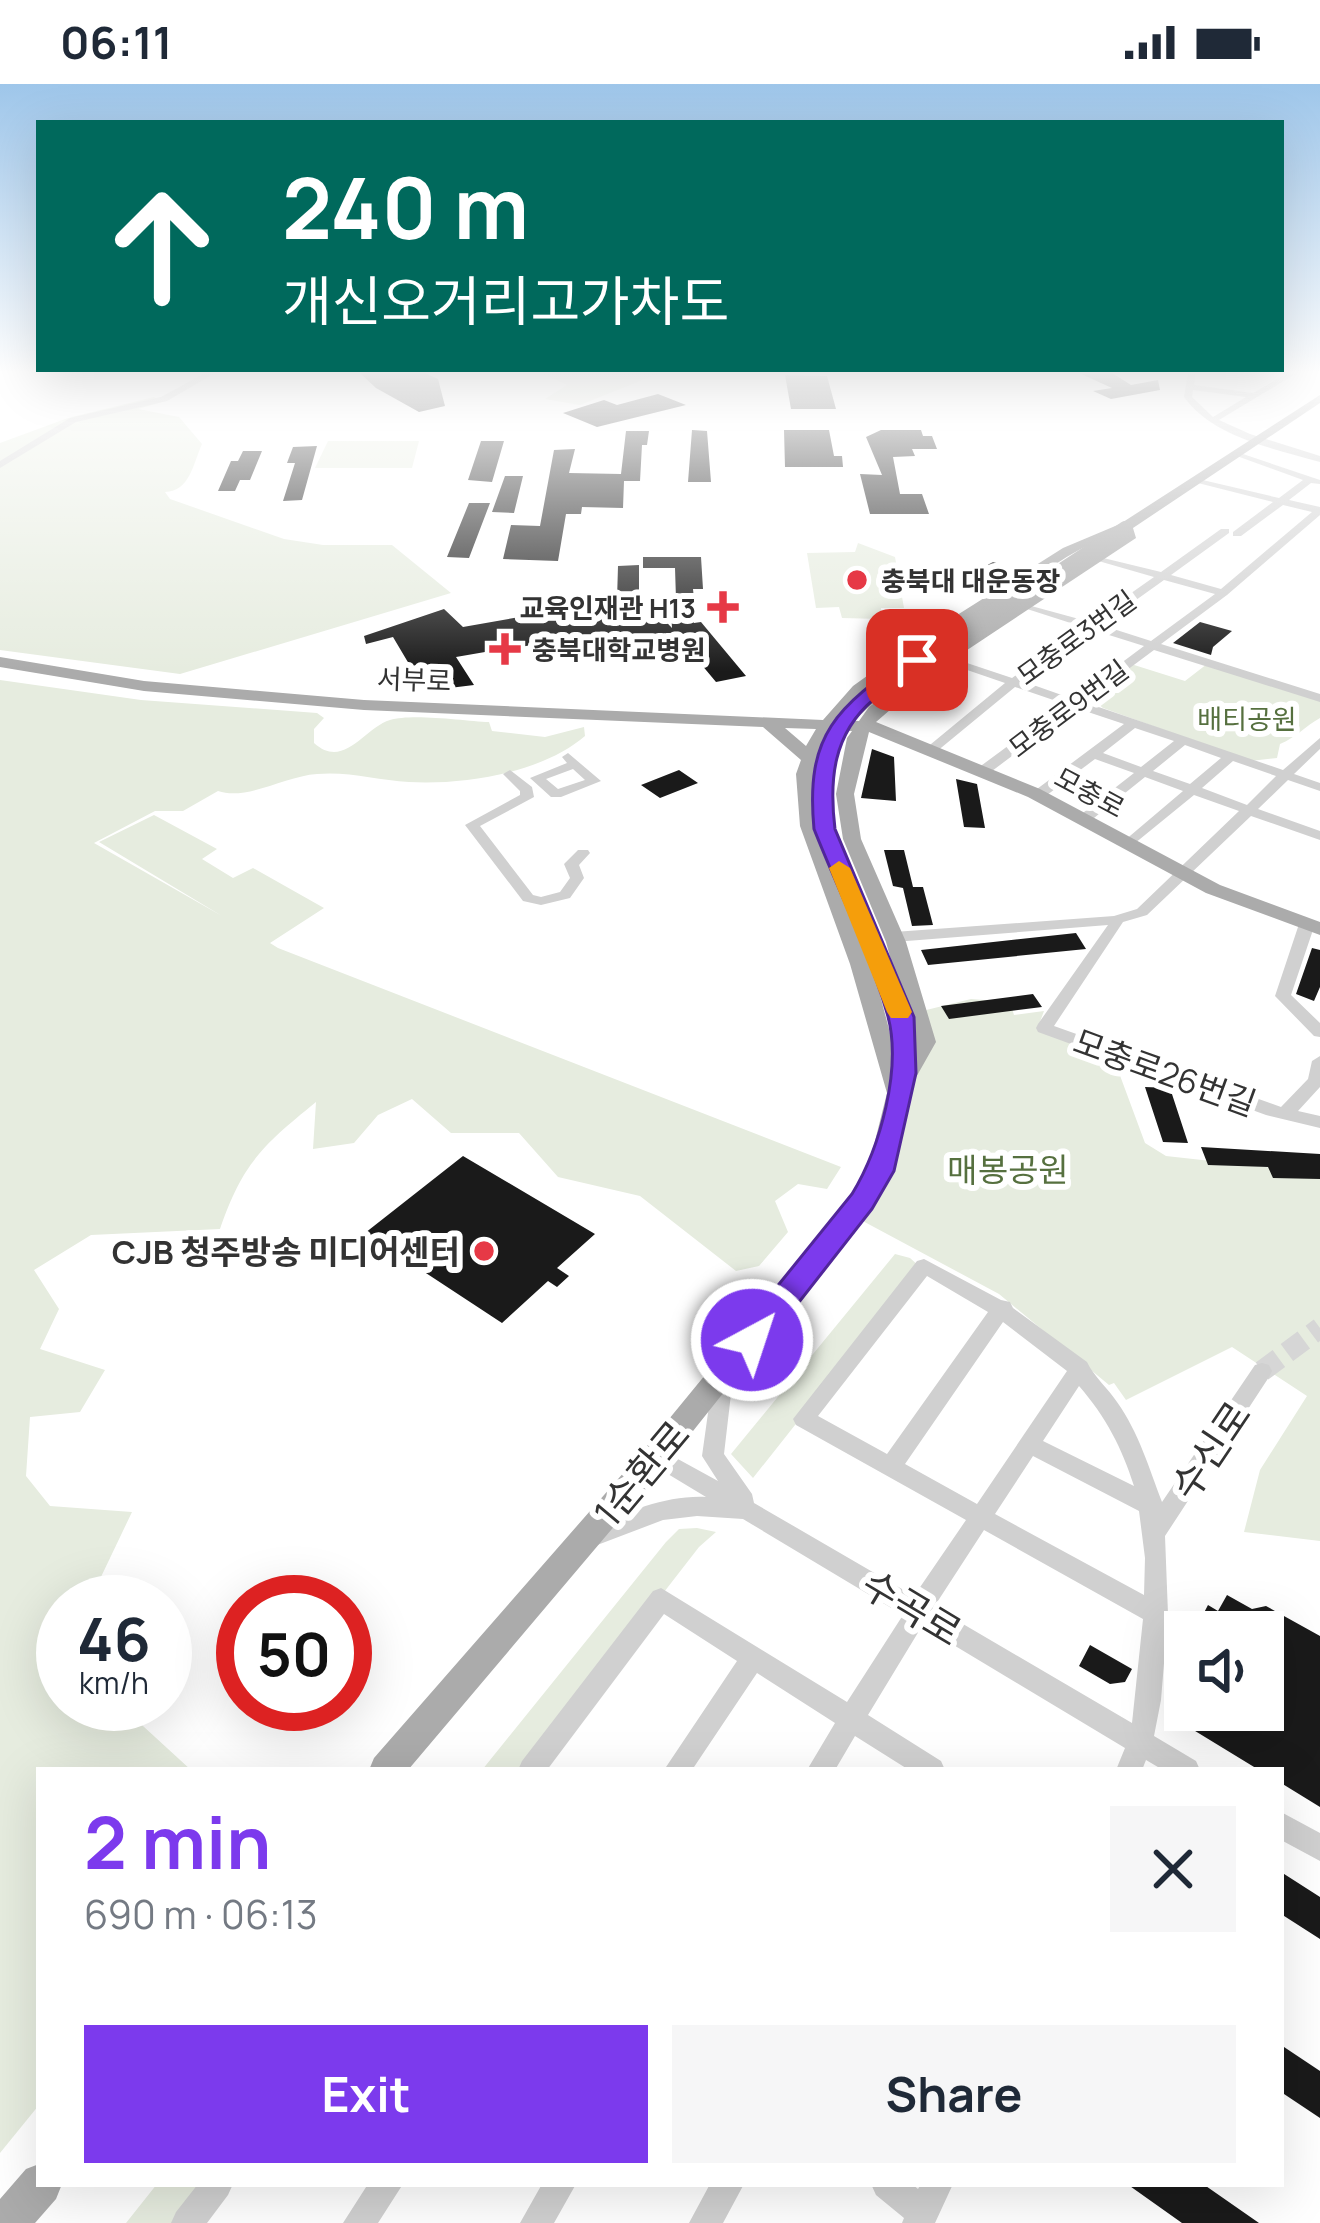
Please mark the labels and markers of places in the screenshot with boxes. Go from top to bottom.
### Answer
place label: 충북대 대운동장 [881,562,1060,599]
marker: 충북대 대운동장 [844,567,870,593]
place label: 교육인재관 H13 [519,589,696,626]
marker: 교육인재관 H13 [707,591,739,623]
pin [866,609,968,711]
place label: 충북대학교병원 [532,631,706,668]
marker: 충북대학교병원 [489,633,521,665]
place label: CJB 청주방송 미디어센터 [112,1229,460,1274]
marker: CJB 청주방송 미디어센터 [471,1238,497,1264]

